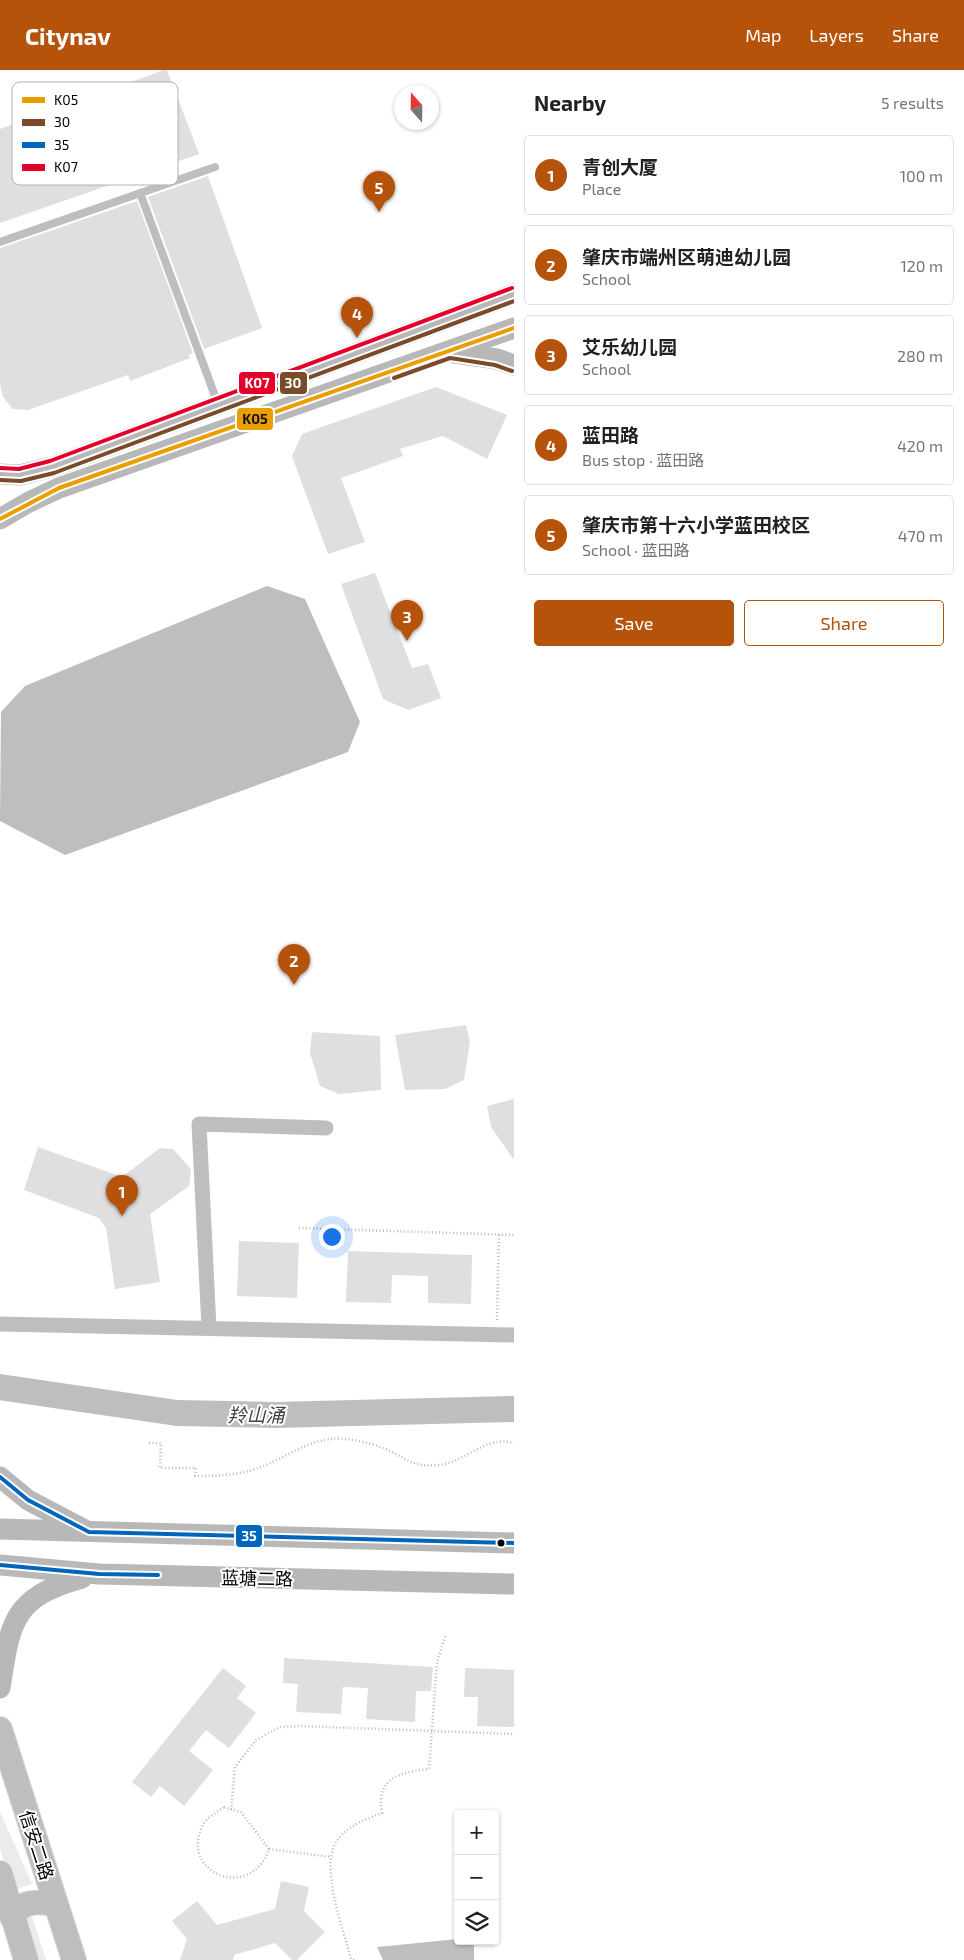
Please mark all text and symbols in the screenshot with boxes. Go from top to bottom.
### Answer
text: Citynav [25,21,111,50]
text: Map [745,24,781,46]
text: Layers [809,24,864,46]
text: Share [892,24,939,46]
legend [12,82,178,185]
north arrow [394,85,439,130]
text: Nearby [534,90,606,115]
text: K05 [54,91,78,108]
text: 5 results [881,93,944,112]
text: 30 [54,113,70,130]
text: 35 [54,136,69,153]
text: 青创大厦 [582,155,658,178]
text: K07 [54,158,78,175]
text: 1 [548,166,554,185]
text: 100 m [900,166,943,185]
pin: 5 [363,171,395,212]
text: Place [582,179,621,198]
text: 肇庆市端州区萌迪幼儿园 [582,245,791,268]
text: 2 [546,256,556,275]
text: 120 m [900,256,943,275]
text: School [582,269,631,288]
pin: 4 [341,297,373,338]
text: 艾乐幼儿园 [582,335,677,358]
text: 3 [546,346,556,365]
text: 280 m [897,346,943,365]
text: School [582,359,631,378]
line badge: K07 [238,371,276,395]
line badge: 30 [279,371,308,395]
text: K07 [244,374,270,391]
text: 30 [285,374,302,391]
line badge: K05 [236,407,274,431]
text: K05 [242,410,268,427]
text: 蓝田路 [582,423,639,446]
text: 4 [546,436,556,455]
text: 420 m [897,436,943,455]
text: Bus stop · 蓝田路 [582,450,704,469]
text: 肇庆市第十六小学蓝田校区 [582,513,810,536]
text: 5 [547,526,555,545]
text: 470 m [898,526,943,545]
text: School · 蓝田路 [582,540,690,559]
pin: 3 [391,600,423,641]
button: Save [534,600,734,646]
button: Share [744,600,944,646]
pin: 2 [278,944,310,985]
pin: 1 [106,1175,138,1216]
your location [319,1224,345,1250]
water label: 羚山涌 [227,1403,286,1426]
line badge: 35 [235,1524,263,1548]
text: 35 [241,1527,257,1544]
unlabelled marker [496,1538,506,1548]
street label: 蓝塘二路 [221,1566,293,1590]
street label: 信安二路 [15,1807,59,1883]
map controls [454,1810,499,1945]
button: + [454,1810,499,1855]
button: − [454,1855,499,1900]
button: layers [454,1900,499,1945]

